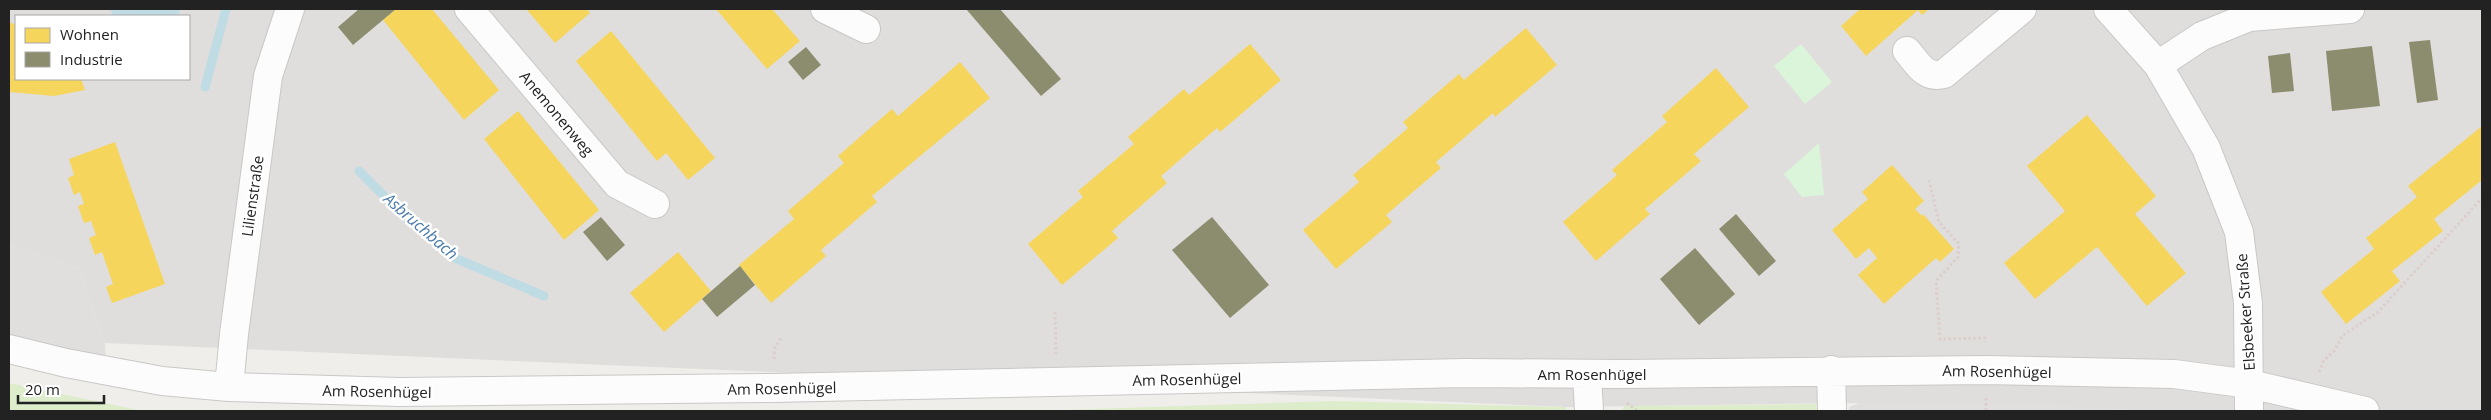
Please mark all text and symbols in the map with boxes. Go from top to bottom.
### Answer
legend [15,15,190,80]
text: Wohnen [60,24,119,44]
text: Industrie [60,49,123,69]
street label: Anemonenweg [516,66,598,160]
street label: Lilienstraße [236,154,268,238]
water label: Asbruchbach [378,187,463,264]
street label: Elsbeeker Straße [2231,253,2259,371]
street label: Am Rosenhügel [1942,360,2052,382]
street label: Am Rosenhügel [1537,364,1647,384]
street label: Am Rosenhügel [1132,368,1242,390]
scale bar [18,372,104,404]
street label: Am Rosenhügel [727,377,837,399]
text: 20 m [25,379,60,399]
street label: Am Rosenhügel [322,380,432,402]

